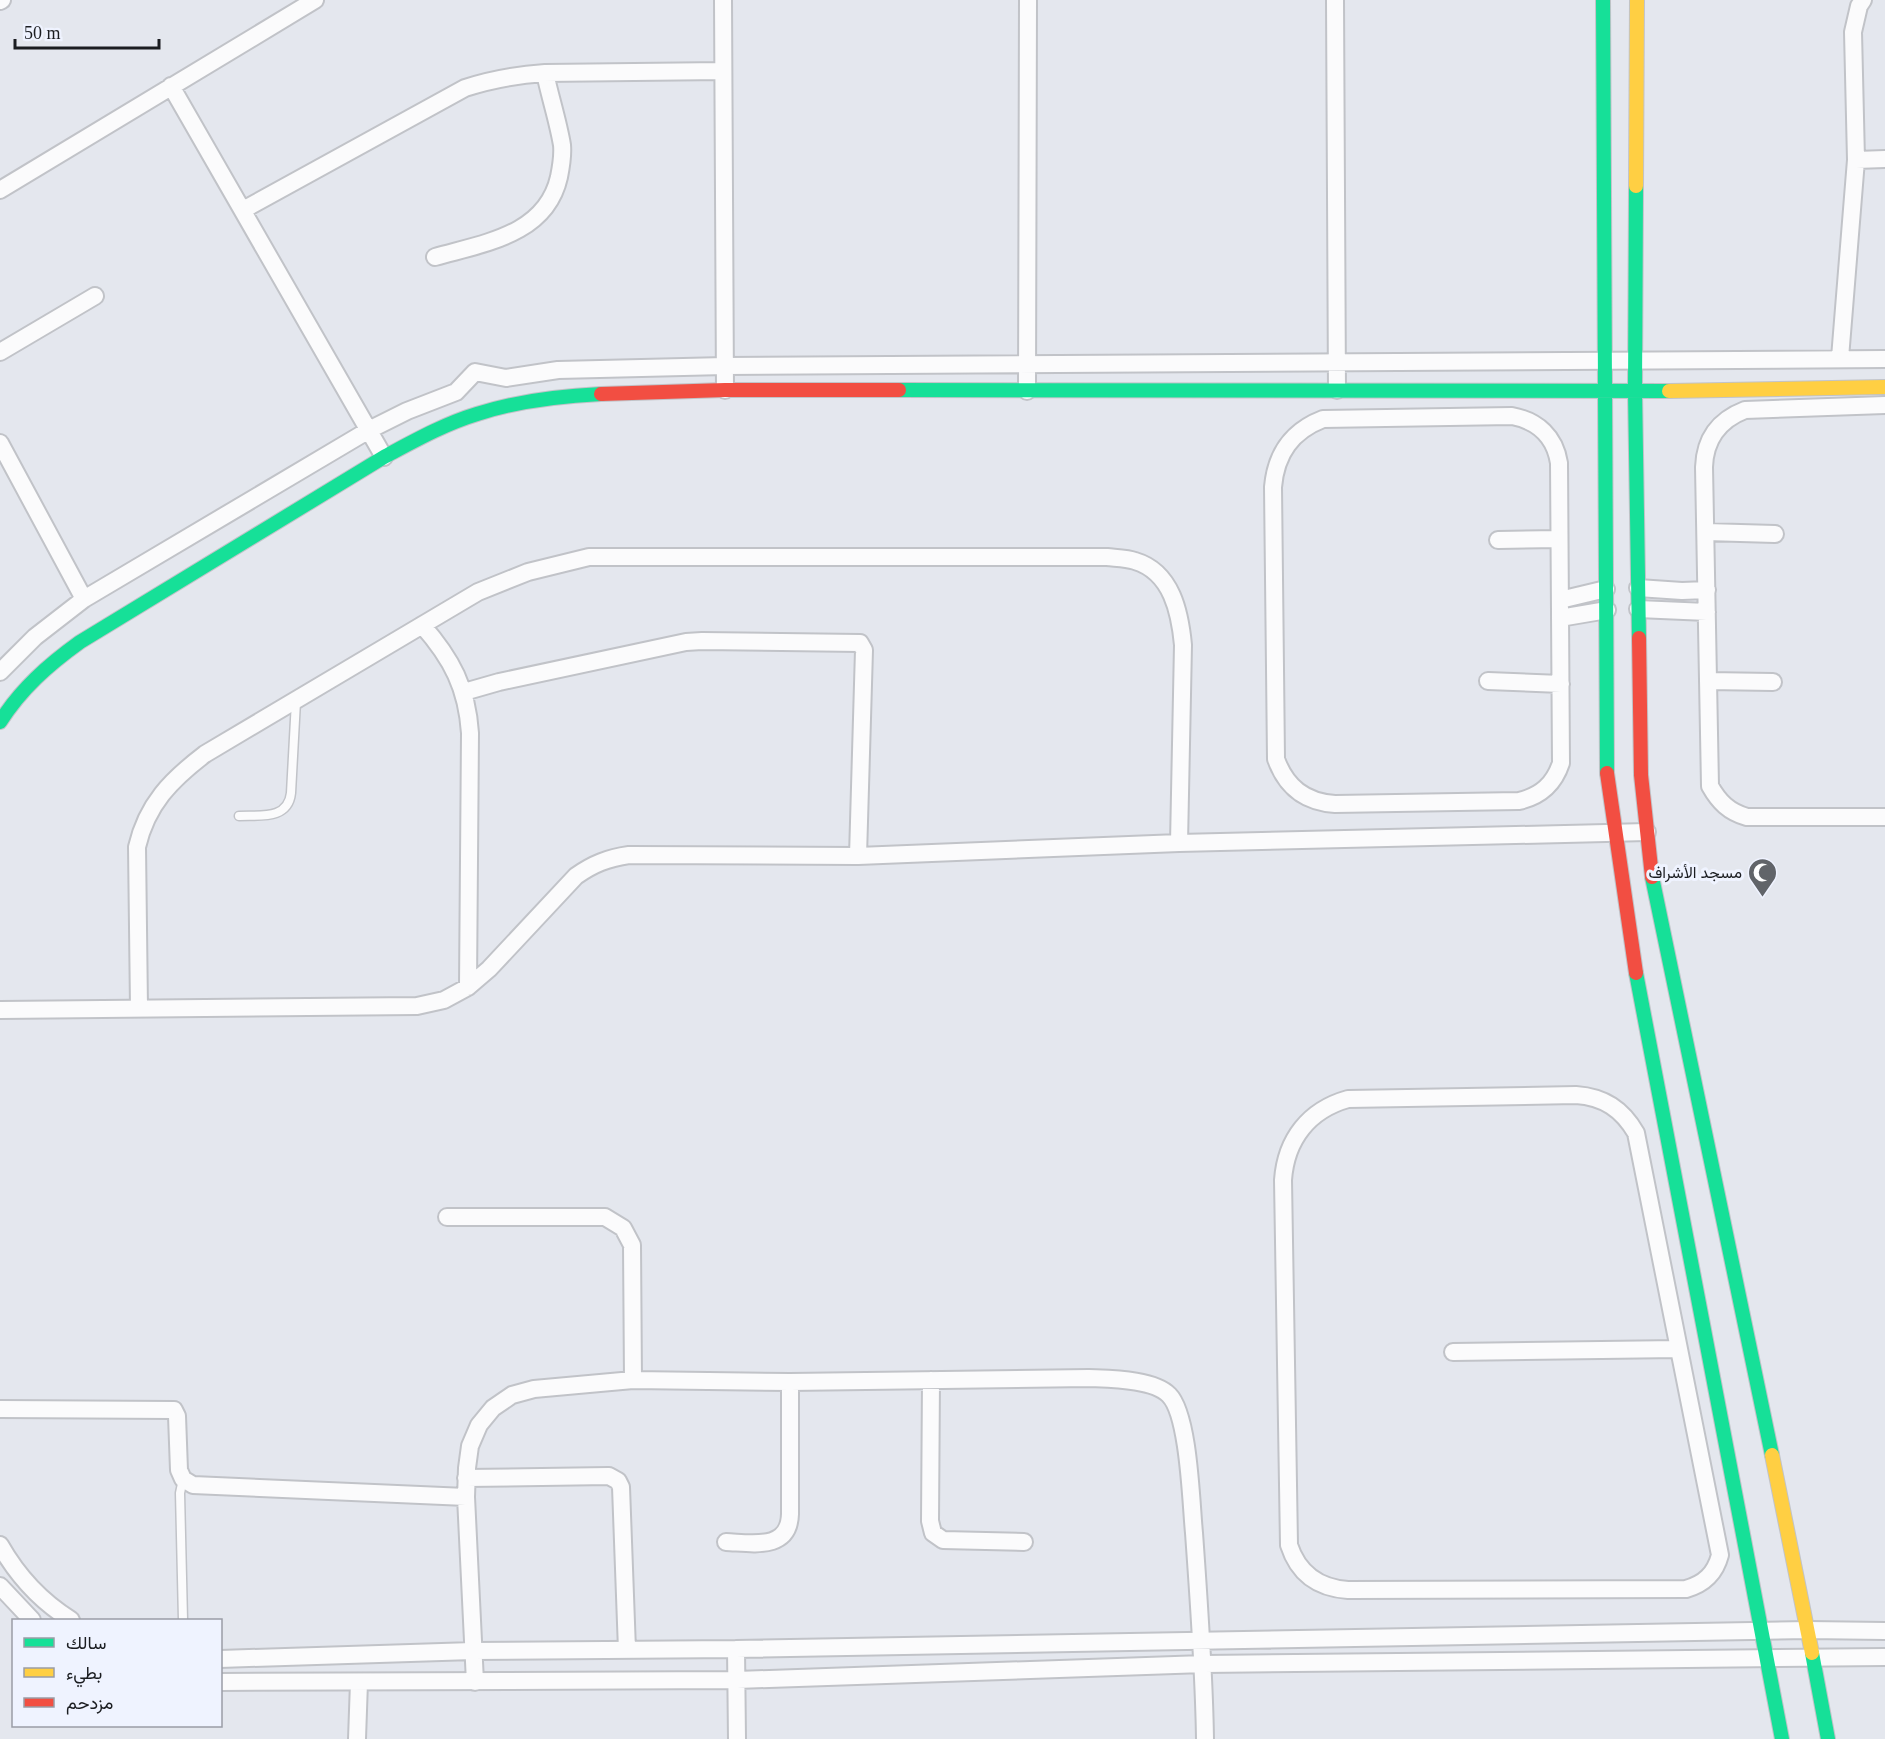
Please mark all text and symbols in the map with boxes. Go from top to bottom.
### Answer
scale bar [15,12,159,50]
text: 50 m [24,23,61,43]
mosque icon: مسجد الأشراف [1747,856,1779,898]
place label: مسجد الأشراف [1648,864,1742,883]
legend [12,1619,222,1727]
text: سالك [66,1633,106,1653]
text: بطيء [66,1663,102,1688]
text: مزدحم [66,1693,113,1715]

